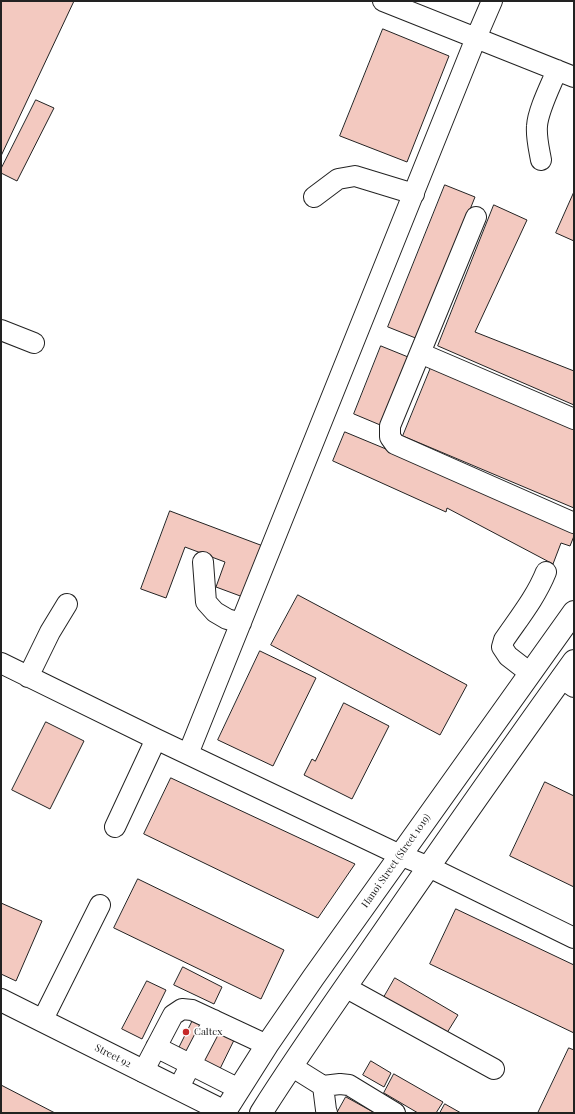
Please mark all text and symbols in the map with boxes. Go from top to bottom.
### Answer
street label: Hanoi Street (Street 1019) [359,812,433,910]
place label: Caltex [194,1026,222,1038]
marker: Caltex [181,1027,191,1037]
street label: Street 92 [93,1042,133,1070]

